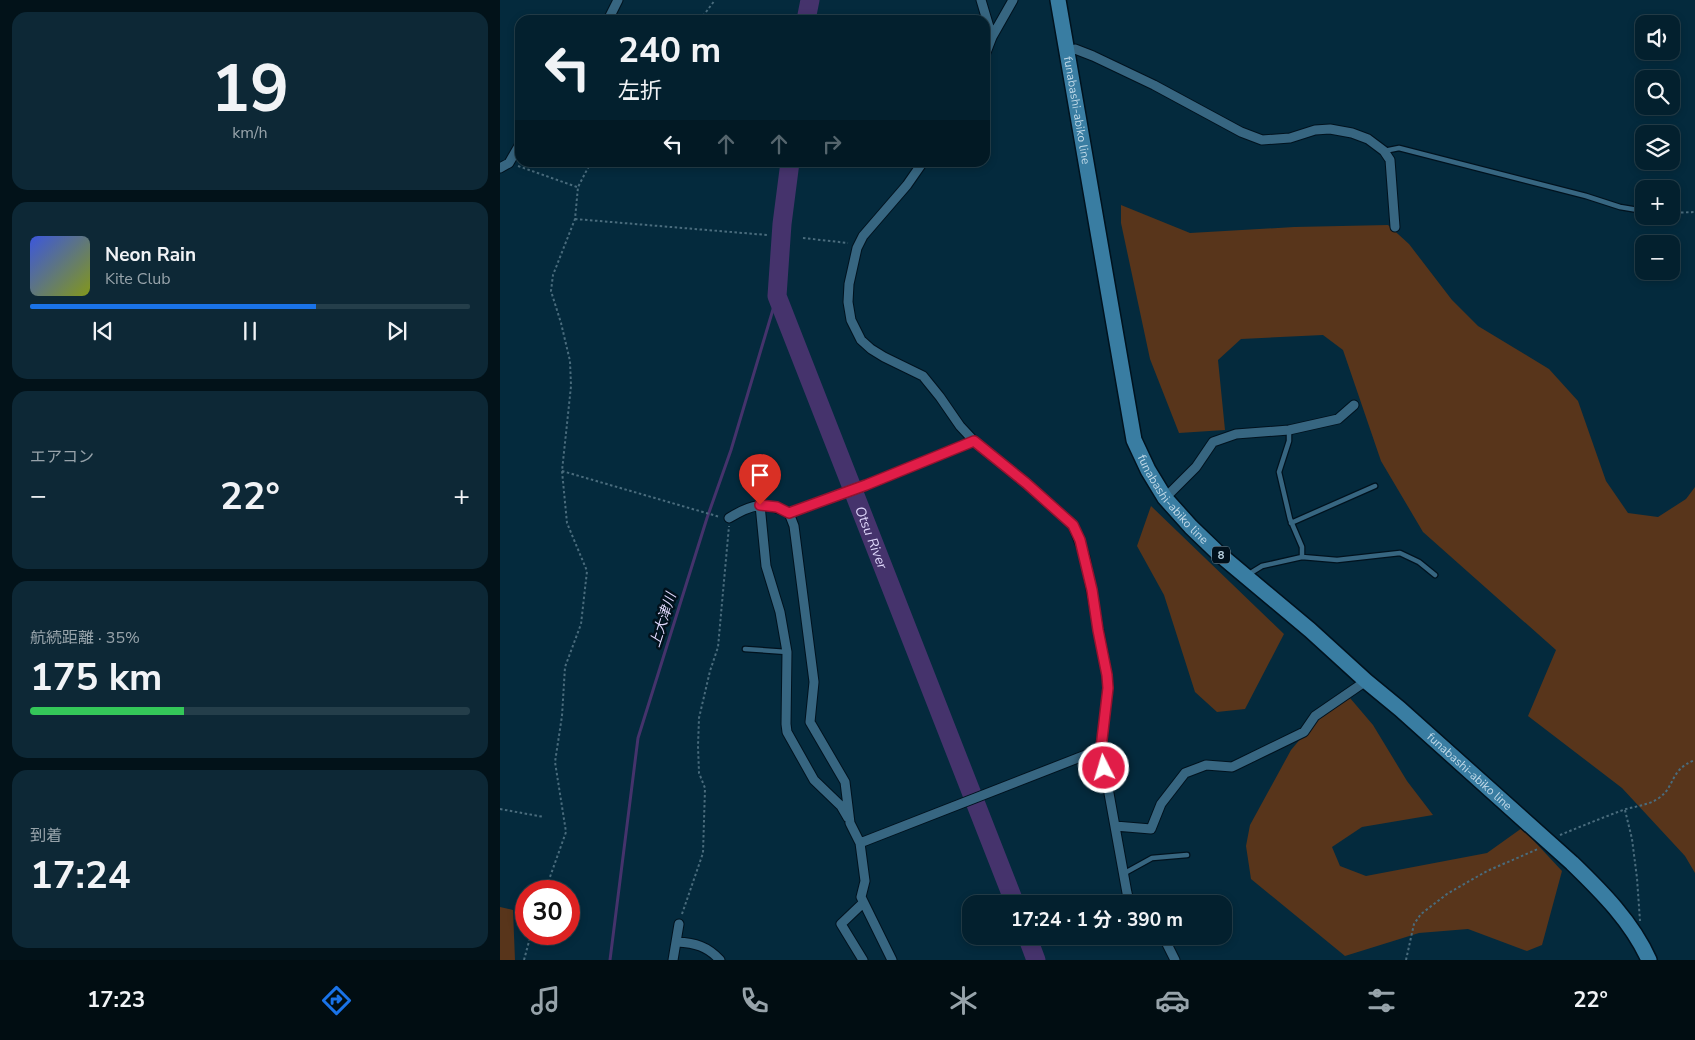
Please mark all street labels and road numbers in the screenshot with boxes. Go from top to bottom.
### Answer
street label: funabashi-abiko line [1060,55,1094,166]
street label: funabashi-abiko line [1134,452,1212,548]
road number: 8 [1212,546,1230,564]
street label: funabashi-abiko line [1424,729,1516,814]

